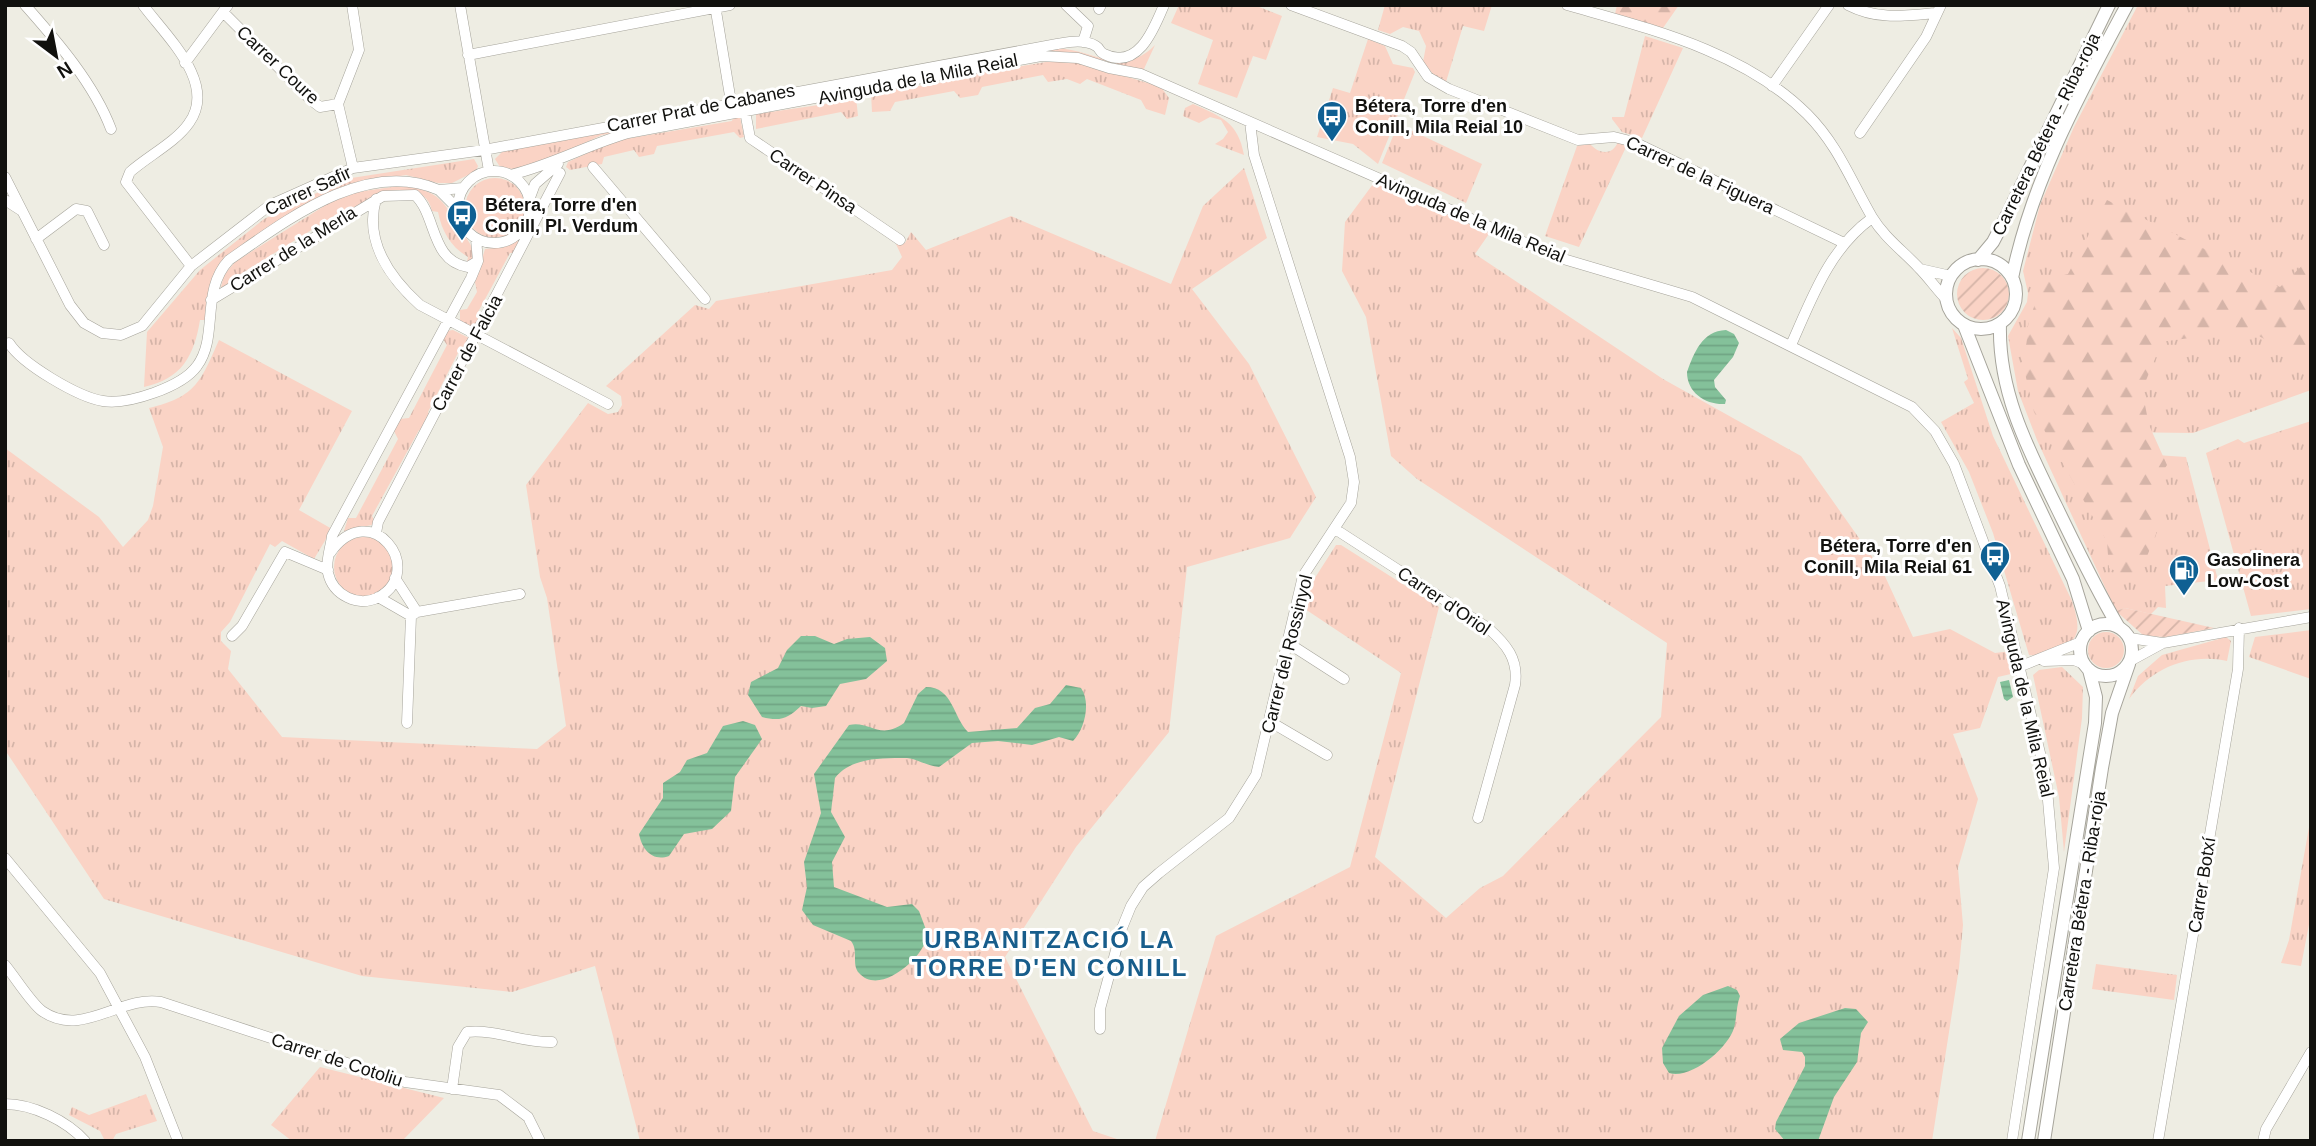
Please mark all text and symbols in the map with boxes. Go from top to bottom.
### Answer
north arrow [21,21,91,91]
street label: Carrer Coure [233,22,323,108]
street label: Carretera Bétera - Riba-roja [1988,28,2104,239]
street label: Avinguda de la Mila Reial [817,50,1019,108]
text: N [53,57,76,83]
street label: Carrer Prat de Cabanes [605,80,797,136]
place label: Bétera, Torre d'en Conill, Mila Reial 10 [1355,96,1523,137]
bus stop icon: Bétera, Torre d'en Conill, Mila Reial 10 [1315,99,1349,143]
street label: Carrer de la Figuera [1623,132,1778,219]
street label: Carrer Pinsa [766,144,861,218]
street label: Carrer Safir [262,162,354,220]
street label: Avinguda de la Mila Reial [1374,169,1568,267]
place label: Bétera, Torre d'en Conill, Pl. Verdum [485,195,638,236]
bus stop icon: Bétera, Torre d'en Conill, Pl. Verdum [445,198,479,242]
street label: Carrer de la Merla [226,202,361,296]
street label: Carrer de Falcia [428,290,507,415]
place label: Bétera, Torre d'en Conill, Mila Reial 61 [1804,536,1972,577]
bus stop icon: Bétera, Torre d'en Conill, Mila Reial 61 [1978,539,2012,583]
place label: Gasolinera Low-Cost [2207,550,2301,591]
fuel station icon: Gasolinera Low-Cost [2167,553,2201,597]
street label: Carrer d'Oriol [1394,563,1494,639]
street label: Carrer del Rossinyol [1258,572,1316,736]
street label: Avinguda de la Mila Reial [1992,597,2058,799]
street label: Carretera Bétera - Riba-roja [2055,788,2109,1013]
street label: Carrer Botxí [2185,836,2219,934]
district label: URBANITZACIÓ LA TORRE D'EN CONILL [912,926,1188,981]
street label: Carrer de Cotoliu [269,1029,405,1091]

